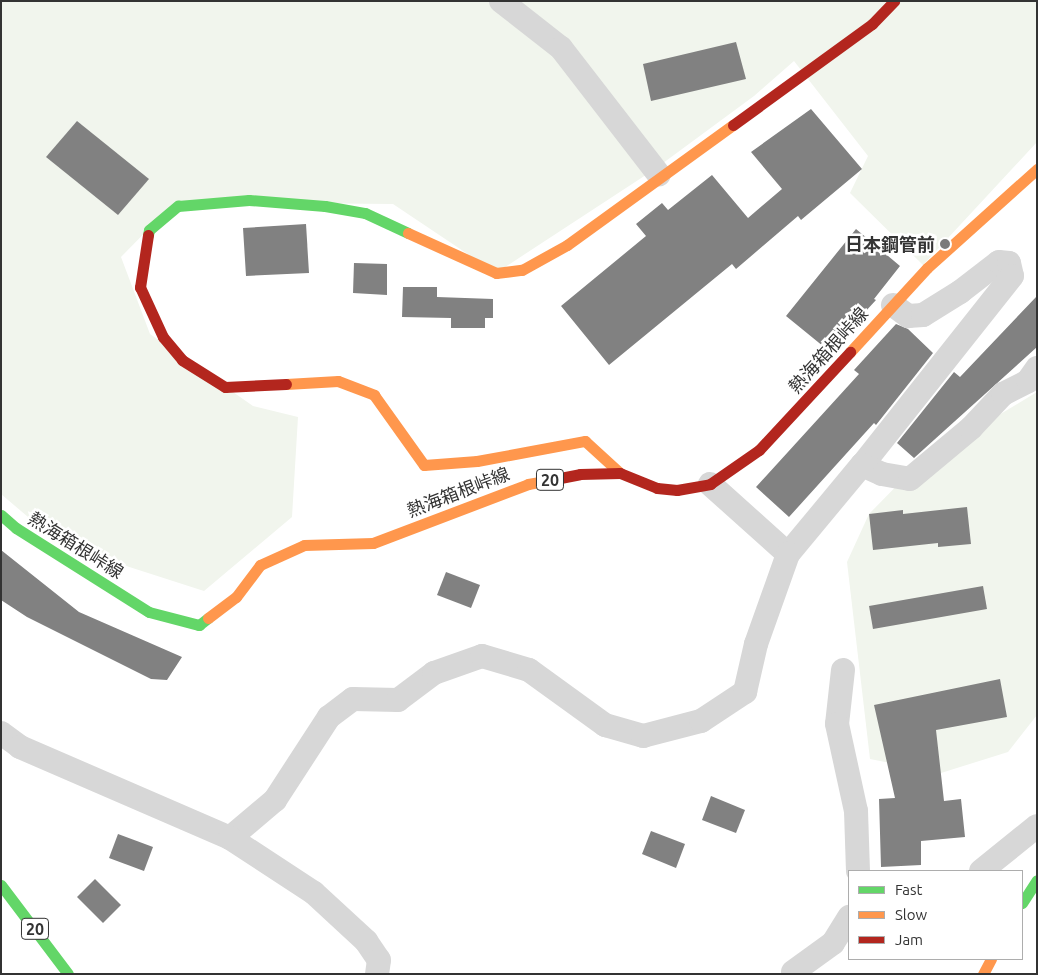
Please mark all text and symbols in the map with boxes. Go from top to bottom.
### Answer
place label: 日本鋼管前 [845,233,935,255]
marker: 日本鋼管前 [939,238,951,250]
street label: 熱海箱根峠線 [784,303,872,397]
street label: 熱海箱根峠線 [404,463,512,521]
road number: 20 [535,466,565,494]
street label: 熱海箱根峠線 [24,507,128,583]
legend [848,870,1023,960]
text: Fast [895,881,922,898]
text: Slow [895,906,927,923]
road number: 20 [20,916,50,942]
text: Jam [895,931,923,948]

